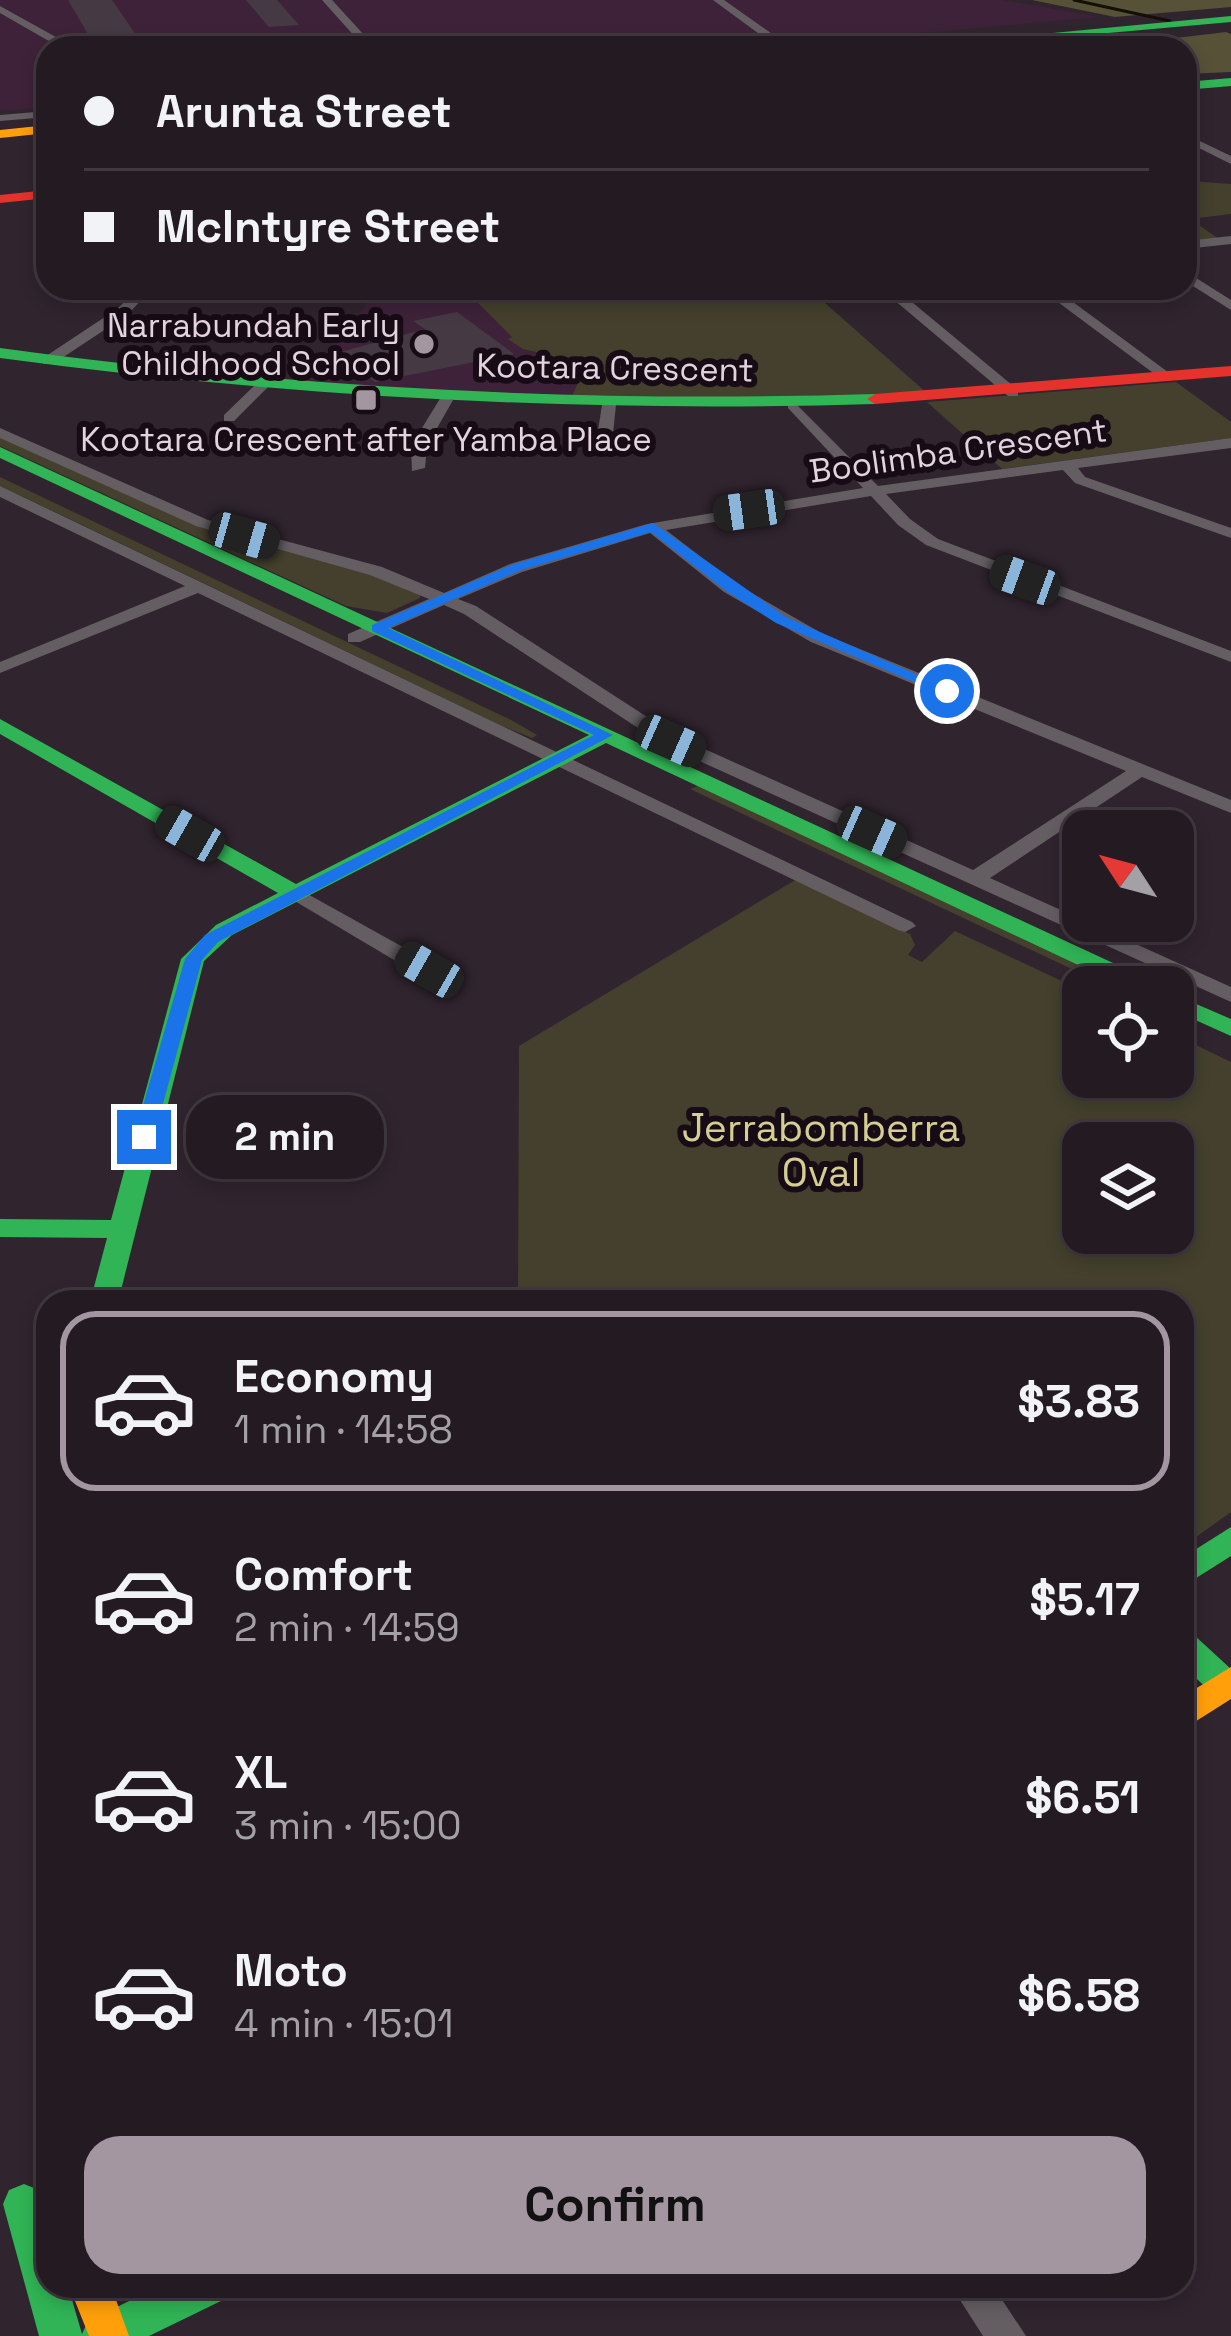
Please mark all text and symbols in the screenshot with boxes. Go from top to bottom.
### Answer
text: Arunta Street [156,83,452,140]
text: McIntyre Street [156,198,500,255]
place label: Narrabundah Early Childhood School [107,305,400,385]
marker: Narrabundah Early Childhood School [411,331,437,357]
street label: Kootara Crescent [476,345,754,391]
marker: Kootara Crescent after Yamba Place [353,387,379,413]
street label: Boolimba Crescent [807,409,1110,493]
place label: Kootara Crescent after Yamba Place [80,419,652,461]
car [711,487,787,533]
car [204,509,284,563]
car [985,551,1065,609]
route start [920,664,974,718]
car [631,710,711,772]
car [150,800,230,868]
car [832,801,912,863]
north arrow [1062,810,1194,942]
map controls [1062,810,1194,1254]
car [389,936,469,1004]
button: locate [1062,966,1194,1098]
callout: 2 min [186,1095,384,1179]
park label: Jerrabomberra Oval [682,1103,960,1197]
route end [117,1110,171,1164]
text: 2 min [235,1112,335,1161]
button: layers [1062,1122,1194,1254]
icon: car [90,1347,198,1455]
text: Economy [234,1348,434,1405]
text: $3.83 [1018,1373,1140,1430]
text: 1 min · 14:58 [234,1405,453,1454]
icon: car [90,1545,198,1653]
text: Comfort [234,1546,413,1603]
text: $5.17 [1029,1571,1140,1628]
text: 2 min · 14:59 [234,1603,460,1652]
icon: car [90,1743,198,1851]
text: XL [234,1744,287,1801]
text: $6.51 [1025,1769,1140,1826]
text: 3 min · 15:00 [234,1801,461,1850]
icon: car [90,1941,198,2049]
text: Moto [234,1942,348,1999]
text: $6.58 [1018,1967,1140,2024]
text: 4 min · 15:01 [234,1999,454,2048]
button: Confirm [84,2136,1146,2274]

